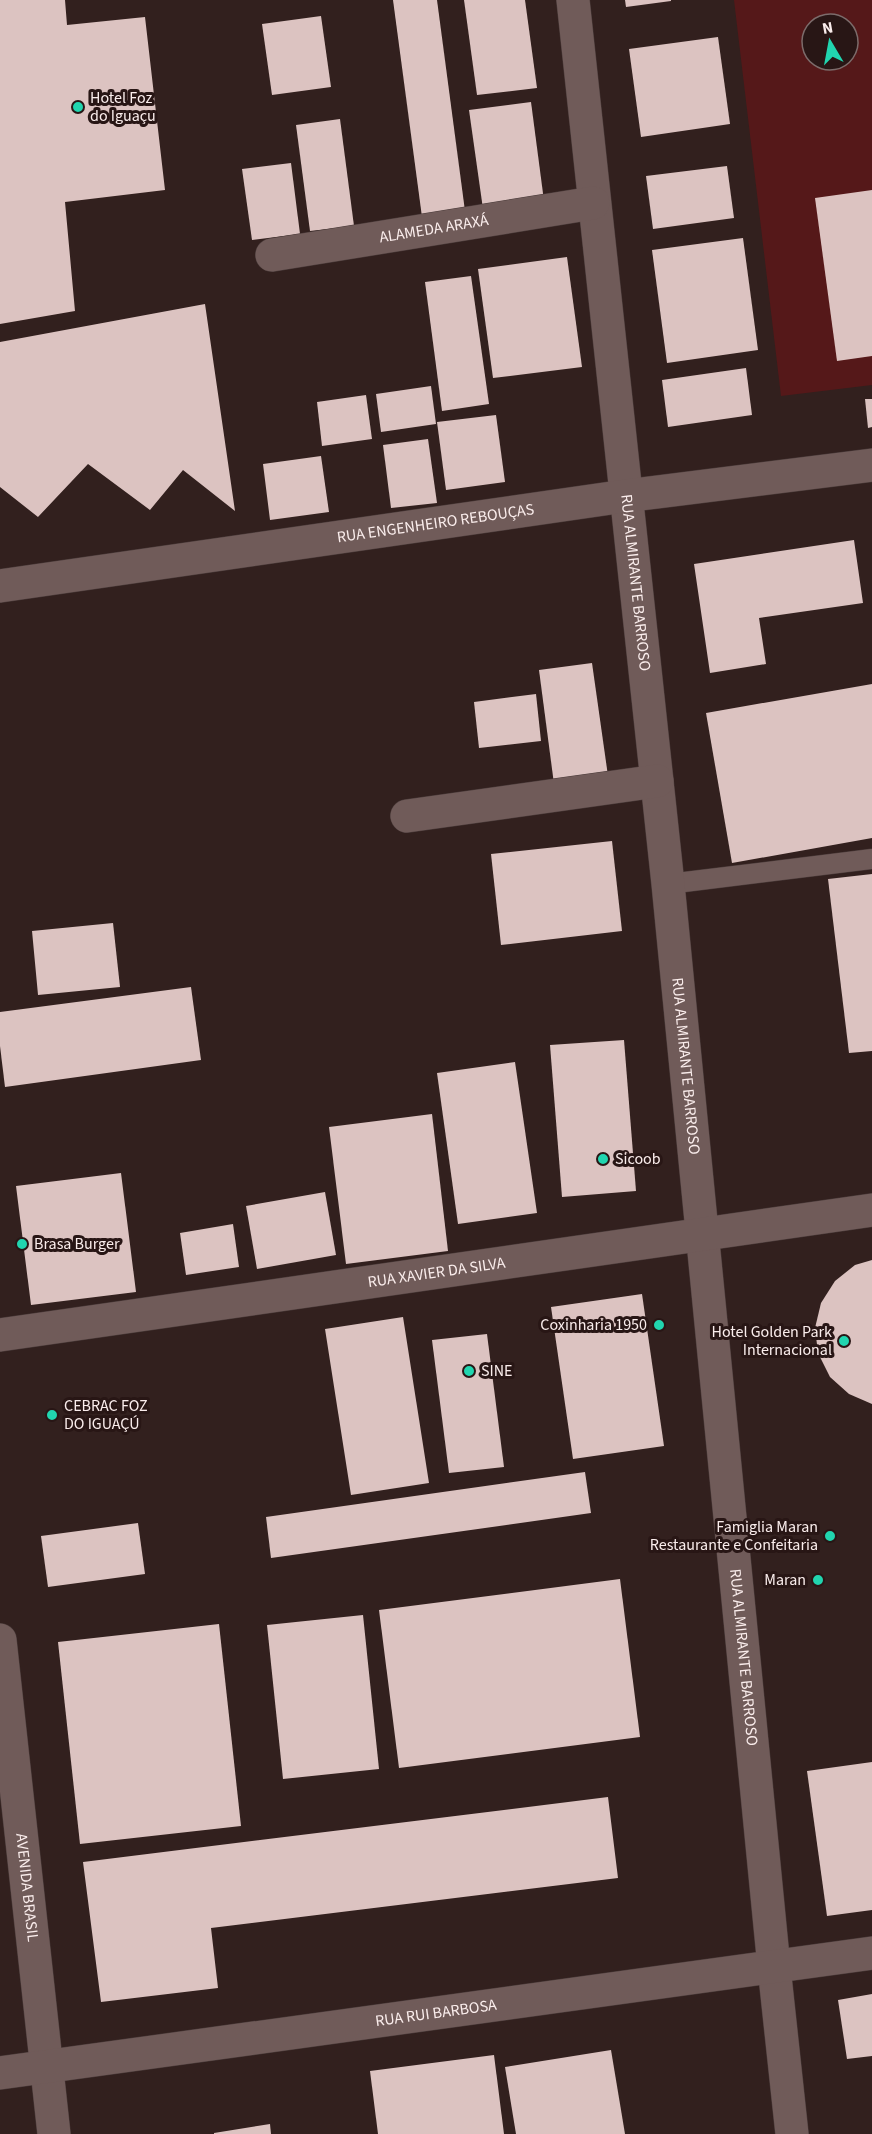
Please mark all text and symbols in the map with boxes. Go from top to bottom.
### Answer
north arrow [800,12,860,72]
text: N [820,16,835,40]
place label: Hotel Foz do Iguaçu [90,87,156,127]
marker: Hotel Foz do Iguaçu [71,100,85,114]
street label: ALAMEDA ARAXÁ [378,209,490,248]
street label: RUA ALMIRANTE BARROSO [615,493,656,672]
street label: RUA ENGENHEIRO REBOUÇAS [336,498,536,548]
street label: RUA ALMIRANTE BARROSO [666,976,705,1156]
place label: Sicoob [615,1148,661,1170]
marker: Sicoob [596,1152,610,1166]
place label: Brasa Burger [34,1233,120,1255]
marker: Brasa Burger [15,1237,29,1251]
street label: RUA XAVIER DA SILVA [366,1252,507,1293]
place label: Coxinharia 1950 [540,1314,647,1336]
marker: Coxinharia 1950 [652,1318,666,1332]
place label: Hotel Golden Park Internacional [711,1321,832,1361]
marker: Hotel Golden Park Internacional [837,1334,851,1348]
place label: SINE [481,1360,513,1382]
marker: SINE [462,1364,476,1378]
place label: CEBRAC FOZ DO IGUAÇÚ [64,1395,148,1435]
marker: CEBRAC FOZ DO IGUAÇÚ [45,1408,59,1422]
place label: Famiglia Maran Restaurante e Confeitaria [650,1516,818,1556]
marker: Famiglia Maran Restaurante e Confeitaria [823,1529,837,1543]
street label: RUA ALMIRANTE BARROSO [724,1568,763,1747]
place label: Maran [764,1569,806,1591]
marker: Maran [811,1573,825,1587]
street label: AVENIDA BRASIL [10,1832,44,1943]
street label: RUA RUI BARBOSA [374,1994,498,2032]

